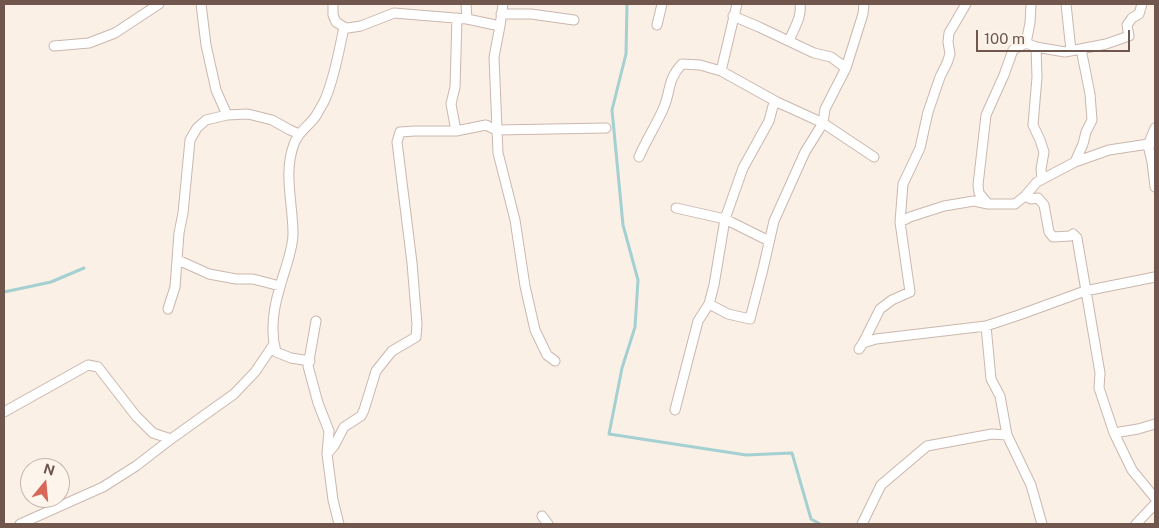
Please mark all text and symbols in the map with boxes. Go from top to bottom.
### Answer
scale bar [979,20,1133,52]
text: 100 m [984,30,1025,47]
north arrow [20,458,70,508]
text: N [42,460,57,479]

